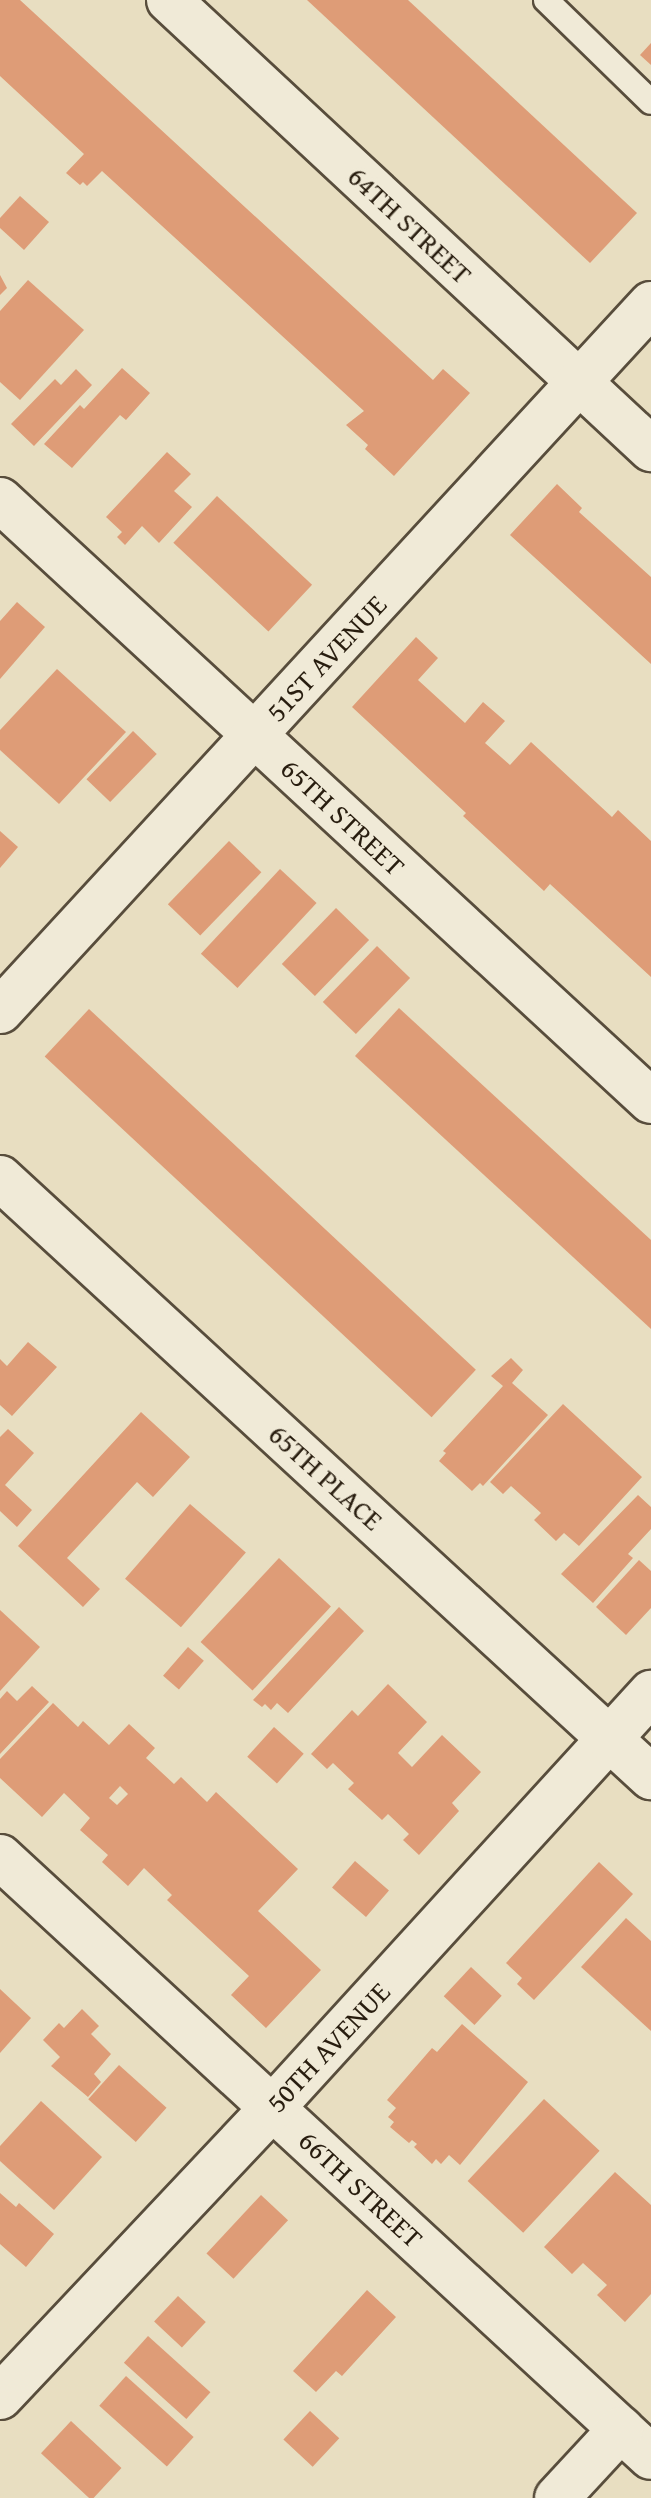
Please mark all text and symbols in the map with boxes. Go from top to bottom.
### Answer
street label: 64TH STREET [341,159,479,291]
street label: 51ST AVENUE [259,588,393,728]
street label: 65TH STREET [274,751,412,883]
street label: 65TH PLACE [262,1417,390,1537]
street label: 50TH AVENUE [259,1975,397,2119]
street label: 66TH STREET [292,2123,430,2255]

